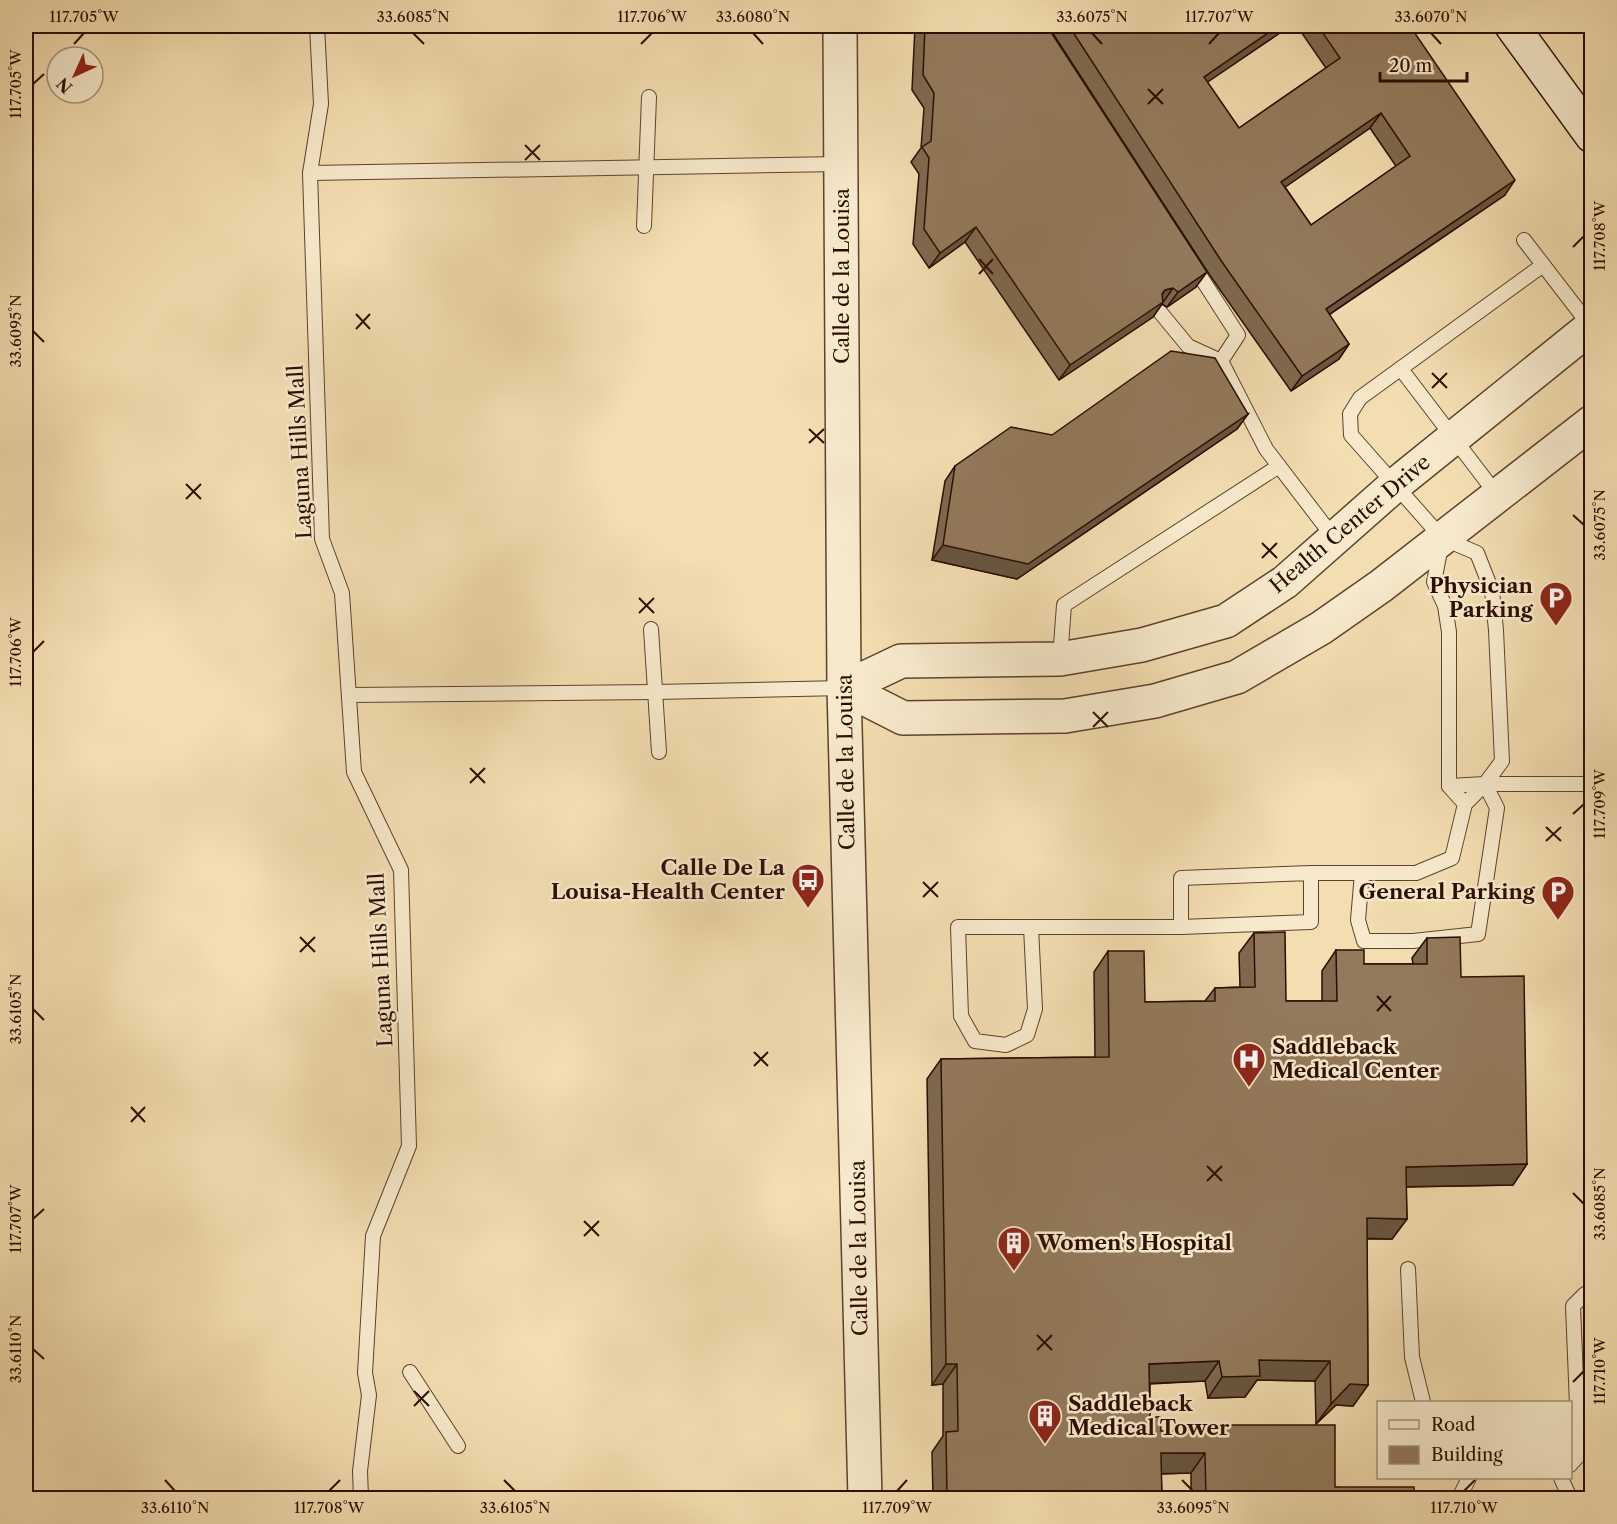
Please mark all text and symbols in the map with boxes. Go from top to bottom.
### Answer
text: 117.705°W [49,7,119,26]
text: 33.6085°N [376,7,450,26]
text: 117.706°W [617,7,687,26]
text: 33.6080°N [716,7,790,26]
text: 33.6075°N [1056,7,1128,26]
text: 117.707°W [1185,7,1254,26]
text: 33.6070°N [1394,7,1468,26]
north arrow [45,45,105,105]
scale bar [1380,45,1467,83]
text: 117.705°W [6,49,25,119]
text: 20 m [1389,55,1433,77]
text: N [52,74,76,98]
street label: Calle de la Louisa [829,187,854,364]
text: 117.708°W [1590,200,1609,271]
text: 33.6095°N [6,294,25,368]
street label: Laguna Hills Mall [282,364,317,540]
street label: Health Center Drive [1264,449,1435,598]
text: 33.6075°N [1590,489,1609,561]
place label: Physician Parking [1429,573,1534,622]
parking icon: Physician Parking [1538,580,1574,627]
text: 117.706°W [6,617,25,687]
street label: Calle de la Louisa [831,673,860,850]
text: 117.709°W [1590,768,1609,839]
place label: Calle De La Louisa-Health Center [551,855,786,904]
bus stop icon: Calle De La Louisa-Health Center [790,862,826,909]
street label: Laguna Hills Mall [363,872,398,1048]
parking icon: General Parking [1540,874,1576,921]
place label: General Parking [1359,879,1536,904]
text: 33.6105°N [6,974,25,1044]
place label: Saddleback Medical Center [1272,1034,1440,1083]
hospital icon: Saddleback Medical Center [1231,1041,1267,1088]
street label: Calle de la Louisa [844,1159,873,1336]
text: 33.6085°N [1590,1167,1609,1241]
text: 117.707°W [6,1184,25,1253]
building icon: Women's Hospital [996,1225,1032,1272]
place label: Women's Hospital [1036,1230,1232,1255]
text: 33.6110°N [6,1315,25,1383]
text: 117.710°W [1590,1337,1609,1405]
place label: Saddleback Medical Tower [1068,1391,1230,1440]
building icon: Saddleback Medical Tower [1027,1398,1063,1445]
legend [1377,1401,1572,1479]
text: Road [1431,1414,1476,1436]
text: Building [1431,1444,1503,1466]
text: 33.6110°N [141,1498,209,1517]
text: 117.708°W [294,1498,365,1517]
text: 33.6105°N [480,1498,550,1517]
text: 117.709°W [862,1498,933,1517]
text: 33.6095°N [1156,1498,1230,1517]
text: 117.710°W [1430,1498,1498,1517]

